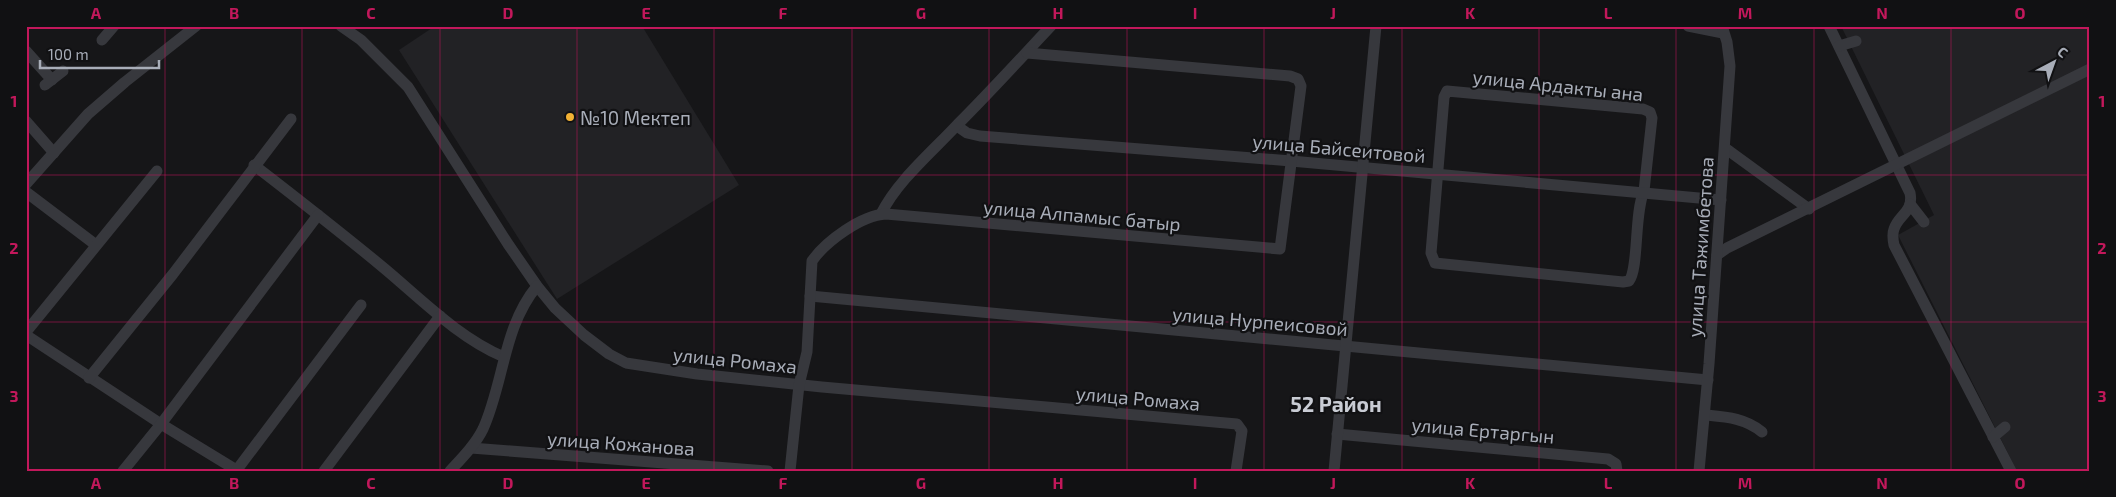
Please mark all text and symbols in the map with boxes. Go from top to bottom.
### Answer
text: A [91,3,102,22]
text: B [229,3,239,22]
text: C [366,3,376,22]
text: D [503,3,514,22]
text: E [641,3,651,22]
text: F [779,3,788,22]
text: G [916,3,926,22]
text: H [1052,3,1064,22]
text: I [1193,3,1197,22]
text: J [1330,3,1336,22]
text: K [1465,3,1476,22]
text: L [1604,3,1613,22]
text: M [1738,3,1752,22]
text: N [1876,3,1888,22]
text: O [2014,3,2026,22]
scale bar [40,38,159,70]
north arrow [2028,38,2078,88]
text: С [2054,43,2072,61]
text: 100 m [48,45,89,63]
street label: улица Ардакты ана [1472,65,1644,106]
text: 1 [11,91,17,110]
text: 1 [2099,91,2105,110]
place label: №10 Мектеп [580,106,691,129]
marker: №10 Мектеп [564,111,576,123]
street label: улица Байсеитовой [1252,129,1426,168]
street label: улица Тажимбетова [1682,156,1719,338]
street label: улица Алпамыс батыр [982,195,1182,236]
text: 2 [9,238,19,257]
text: 2 [2097,238,2107,257]
street label: улица Нурпеисовой [1171,302,1349,341]
street label: улица Ромаха [672,342,798,379]
street label: улица Ромаха [1075,381,1201,416]
text: 3 [9,386,19,405]
text: 3 [2097,386,2107,405]
district label: 52 Район [1290,391,1382,416]
street label: улица Ертаргын [1410,412,1555,449]
street label: улица Кожанова [546,426,696,461]
text: A [91,473,102,492]
text: B [229,473,239,492]
text: C [366,473,376,492]
text: D [503,473,514,492]
text: E [641,473,651,492]
text: F [779,473,788,492]
text: G [916,473,926,492]
text: H [1052,473,1064,492]
text: I [1193,473,1197,492]
text: J [1330,473,1336,492]
text: K [1465,473,1476,492]
text: L [1604,473,1613,492]
text: M [1738,473,1752,492]
text: N [1876,473,1888,492]
text: O [2014,473,2026,492]

